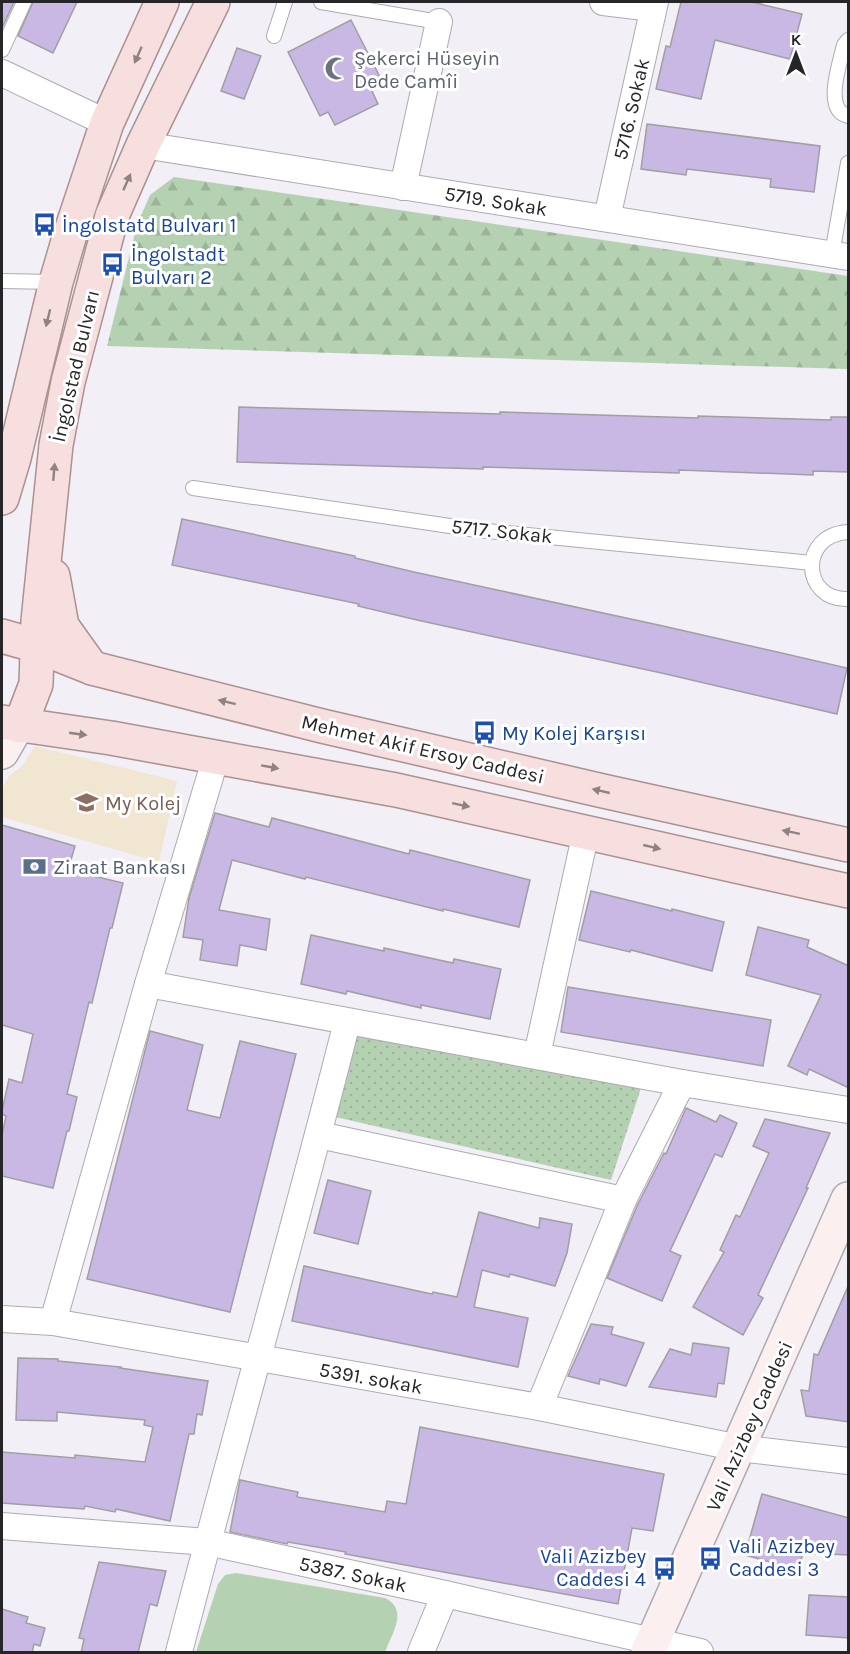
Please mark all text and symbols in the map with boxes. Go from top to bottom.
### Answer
north arrow [766,24,826,84]
text: K [791,30,802,49]
one-way arrow [133,46,142,63]
place label: Şekerci Hüseyin Dede Camîi [354,47,500,93]
mosque icon: Şekerci Hüseyin Dede Camîi [323,56,349,82]
street label: 5716. Sokak [609,56,654,162]
one-way arrow [122,172,132,190]
street label: 5719. Sokak [443,182,549,221]
bus stop icon: İngolstatd Bulvarı 1 [31,212,57,238]
place label: İngolstatd Bulvarı 1 [62,214,236,237]
place label: İngolstadt Bulvarı 2 [131,243,225,289]
bus stop icon: İngolstadt Bulvarı 2 [100,252,126,278]
street label: İngolstad Bulvarı [47,288,104,444]
one-way arrow [42,309,52,327]
one-way arrow [49,462,59,481]
street label: 5717. Sokak [450,515,554,548]
one-way arrow [218,697,236,706]
street label: Mehmet Akif Ersoy Caddesi [299,710,547,789]
bus stop icon: My Kolej Karşısı [471,720,497,746]
place label: My Kolej Karşısı [502,722,646,745]
one-way arrow [68,729,87,738]
one-way arrow [261,763,280,772]
one-way arrow [592,785,610,795]
school or university icon: My Kolej [74,790,100,816]
place label: My Kolej [105,792,181,815]
one-way arrow [452,800,471,810]
one-way arrow [782,827,801,836]
one-way arrow [642,843,661,852]
bank icon: Ziraat Bankası [22,854,48,880]
place label: Ziraat Bankası [53,856,187,879]
street label: Vali Azizbey Caddesi [701,1337,797,1515]
street label: 5391. sokak [317,1358,424,1399]
place label: Vali Azizbey Caddesi 3 [729,1535,835,1581]
place label: Vali Azizbey Caddesi 4 [540,1545,646,1591]
bus stop icon: Vali Azizbey Caddesi 3 [698,1545,724,1571]
street label: 5387. Sokak [297,1552,409,1597]
bus stop icon: Vali Azizbey Caddesi 4 [651,1555,677,1581]

